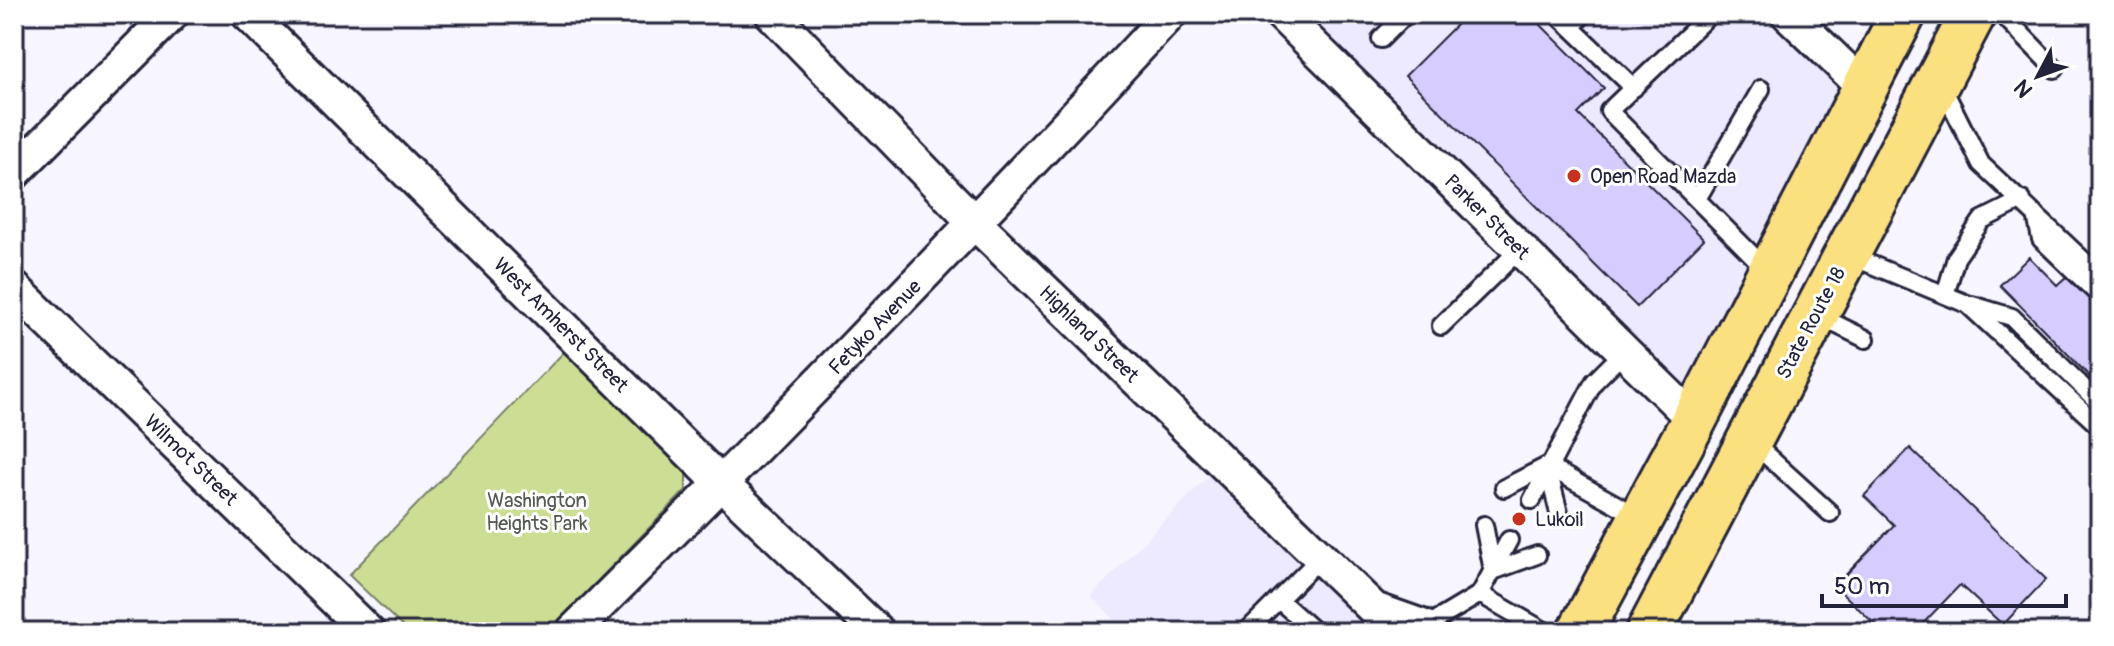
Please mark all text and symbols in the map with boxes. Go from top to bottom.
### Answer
north arrow [1998,36,2078,116]
text: N [2008,74,2039,103]
place label: Open Road Mazda [1590,164,1736,189]
marker: Open Road Mazda [1565,167,1583,185]
street label: Parker Street [1439,169,1536,266]
street label: West Amherst Street [488,252,634,398]
street label: State Route 18 [1771,263,1851,383]
street label: Fetyko Avenue [823,274,927,380]
street label: Highland Street [1034,280,1145,388]
street label: Wilmot Street [139,409,244,512]
park label: Washington Heights Park [486,488,588,536]
place label: Lukoil [1535,507,1584,532]
marker: Lukoil [1510,510,1528,528]
scale bar [1822,558,2066,608]
text: 50 m [1834,572,1890,601]

